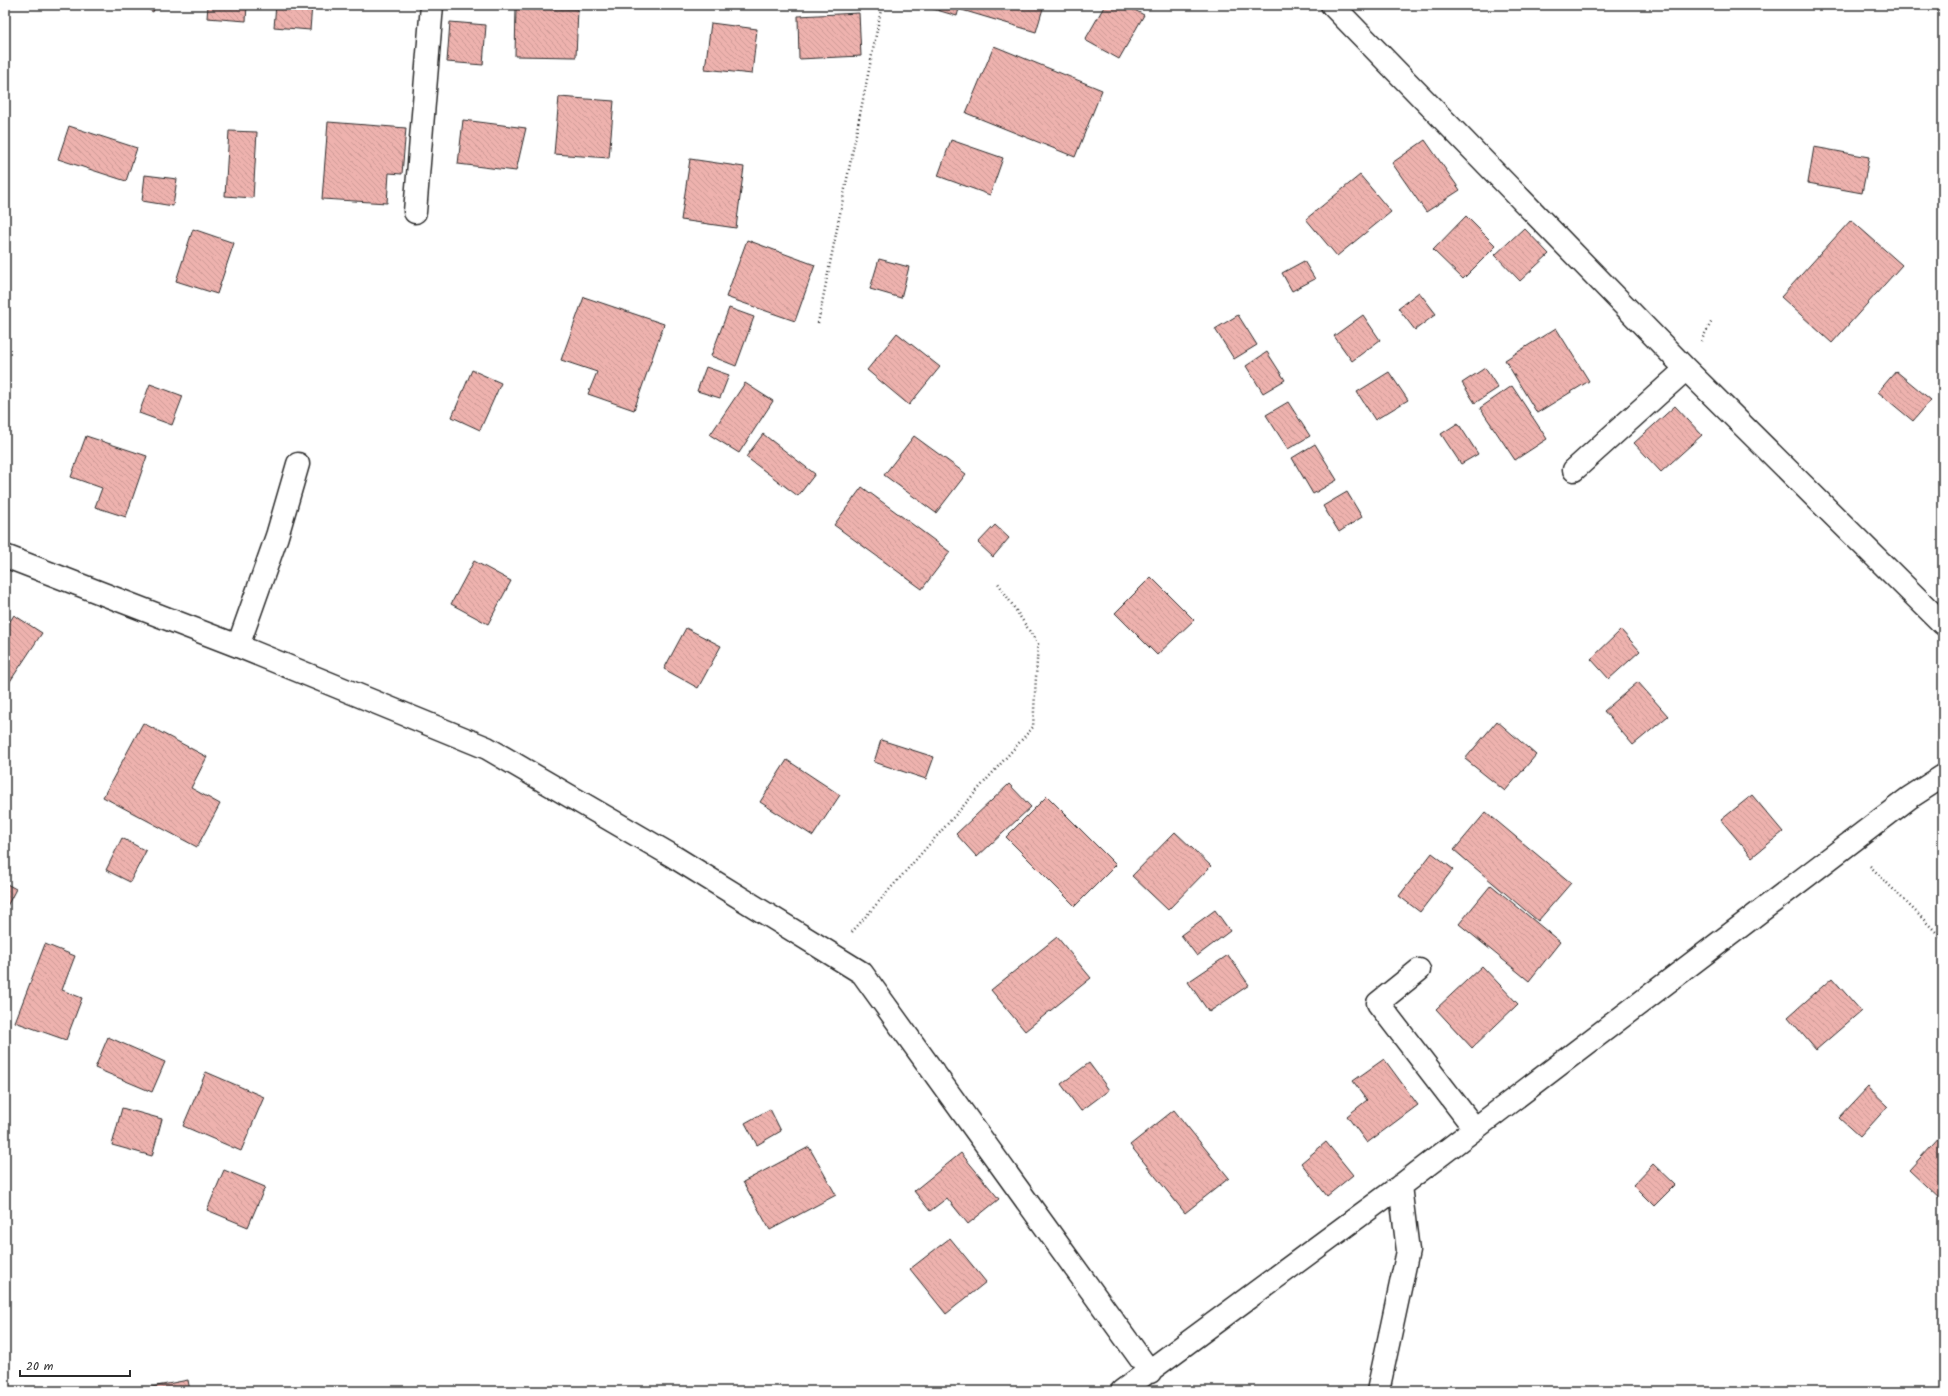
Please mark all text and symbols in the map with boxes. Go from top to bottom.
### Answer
scale bar [20,1352,130,1378]
text: 20 m [26,1357,54,1376]

